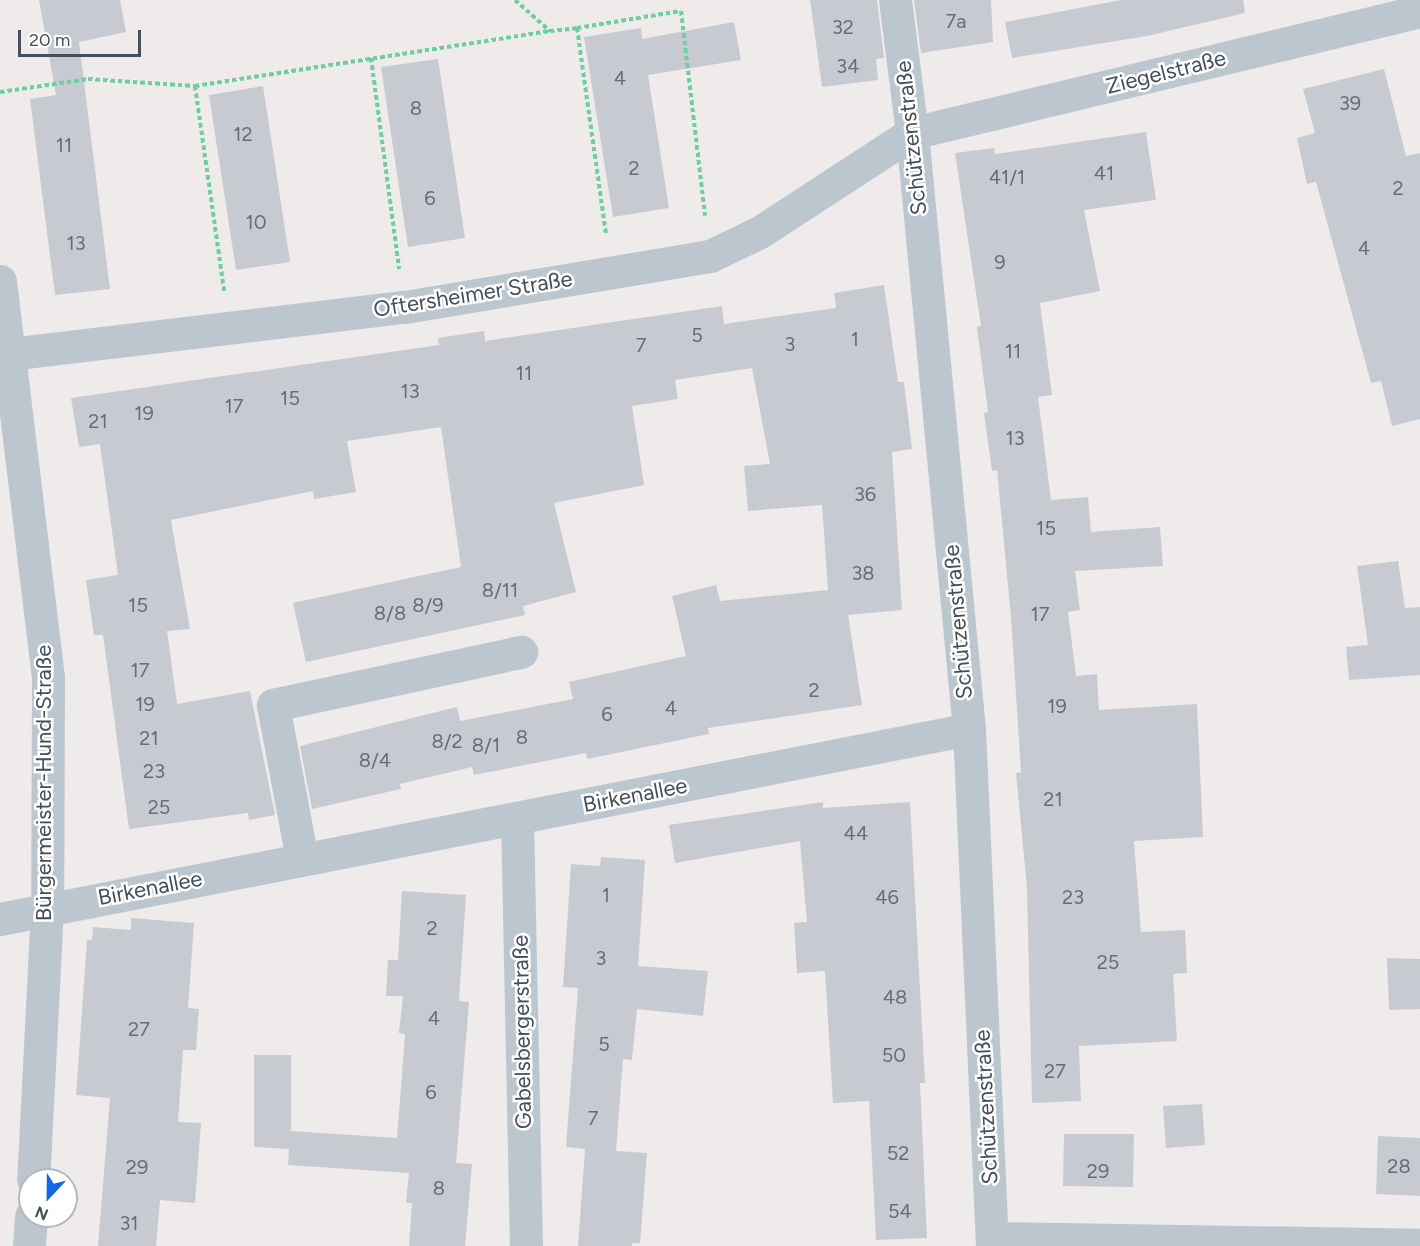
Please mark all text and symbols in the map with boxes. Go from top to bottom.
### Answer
house number: 7a [946,9,966,33]
house number: 32 [832,15,854,39]
scale bar [21,18,144,56]
text: 20 m [29,29,70,51]
street label: Ziegelstraße [1103,44,1229,100]
house number: 34 [836,54,860,78]
street label: Schützenstraße [890,60,932,216]
house number: 4 [614,66,626,90]
house number: 39 [1339,91,1361,115]
house number: 8 [410,96,422,120]
house number: 12 [233,122,253,146]
house number: 11 [56,133,72,157]
house number: 2 [628,156,640,180]
house number: 41 [1094,161,1114,185]
house number: 41/1 [989,165,1025,189]
house number: 2 [1392,176,1404,200]
house number: 6 [424,186,436,210]
house number: 10 [245,210,267,234]
house number: 13 [66,231,86,255]
house number: 4 [1358,236,1370,260]
house number: 9 [994,250,1006,274]
street label: Oftersheimer Straße [372,265,574,323]
house number: 5 [691,323,703,347]
house number: 1 [851,327,859,351]
house number: 3 [785,332,795,356]
house number: 7 [636,333,646,357]
house number: 11 [1005,339,1021,363]
house number: 11 [516,361,532,385]
house number: 13 [400,379,420,403]
house number: 15 [280,386,300,410]
house number: 17 [225,394,243,418]
house number: 19 [134,401,154,425]
house number: 21 [88,409,108,433]
house number: 13 [1005,426,1025,450]
house number: 36 [854,482,876,506]
house number: 15 [1036,516,1056,540]
street label: Schützenstraße [938,544,978,700]
house number: 38 [851,561,875,585]
house number: 8/11 [482,578,518,602]
house number: 15 [128,593,148,617]
house number: 8/9 [412,593,444,617]
house number: 8/8 [374,601,406,625]
house number: 17 [1031,602,1049,626]
street label: Bürgermeister-Hund-Straße [31,645,57,921]
house number: 17 [131,658,149,682]
house number: 2 [808,678,820,702]
house number: 19 [135,692,155,716]
house number: 19 [1047,694,1067,718]
house number: 4 [665,696,677,720]
house number: 6 [601,702,613,726]
house number: 8 [516,725,528,749]
house number: 21 [139,726,159,750]
house number: 8/2 [431,729,463,753]
house number: 8/1 [472,733,500,757]
house number: 8/4 [359,748,391,772]
house number: 23 [143,759,165,783]
street label: Birkenallee [581,772,689,818]
house number: 21 [1043,787,1063,811]
house number: 25 [148,795,170,819]
house number: 44 [844,821,868,845]
street label: Birkenallee [96,865,204,911]
house number: 1 [602,883,610,907]
house number: 46 [875,885,899,909]
house number: 23 [1062,885,1084,909]
house number: 2 [426,916,438,940]
street label: Gabelsbergerstraße [507,935,537,1129]
house number: 3 [596,946,606,970]
house number: 25 [1097,950,1119,974]
house number: 48 [883,985,907,1009]
house number: 4 [428,1006,440,1030]
house number: 27 [128,1017,150,1041]
street label: Schützenstraße [969,1029,1003,1185]
house number: 5 [598,1032,610,1056]
house number: 50 [882,1043,906,1067]
house number: 27 [1044,1059,1066,1083]
house number: 6 [425,1080,437,1104]
house number: 7 [588,1106,598,1130]
house number: 52 [887,1141,909,1165]
house number: 28 [1387,1154,1411,1178]
house number: 29 [126,1155,148,1179]
house number: 29 [1087,1159,1109,1183]
north arrow [18,1168,78,1228]
house number: 8 [433,1176,445,1200]
house number: 54 [888,1199,912,1223]
text: N [33,1202,51,1224]
house number: 31 [119,1211,139,1235]

